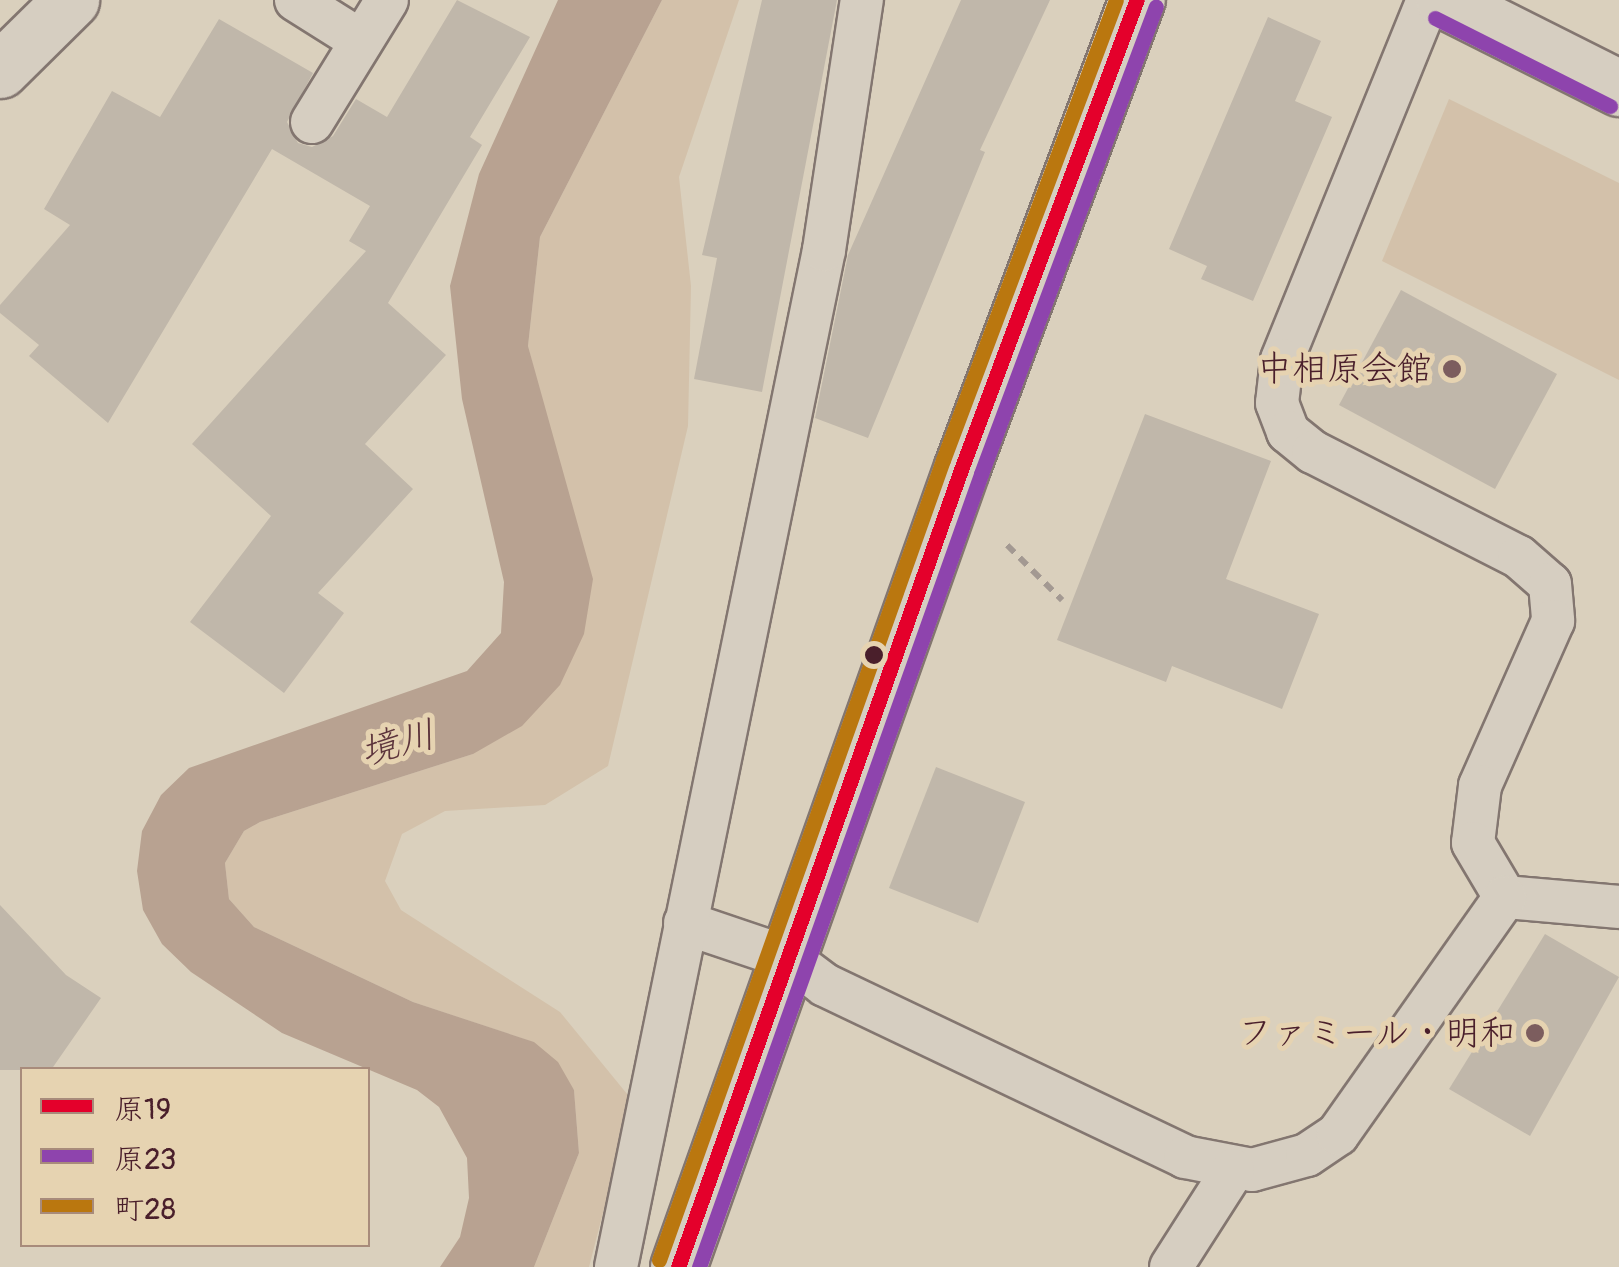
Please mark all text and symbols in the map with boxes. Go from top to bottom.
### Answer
place label: 中相原会館 [1257,348,1432,390]
marker: 中相原会館 [1441,358,1463,380]
unlabelled marker [864,645,884,665]
water label: 境川 [355,712,441,776]
place label: ファミール・明和 [1236,1012,1515,1054]
marker: ファミール・明和 [1524,1022,1546,1044]
legend [20,1067,370,1247]
text: 原19 [114,1091,171,1128]
text: 原23 [114,1141,177,1178]
text: 町28 [114,1191,176,1228]

